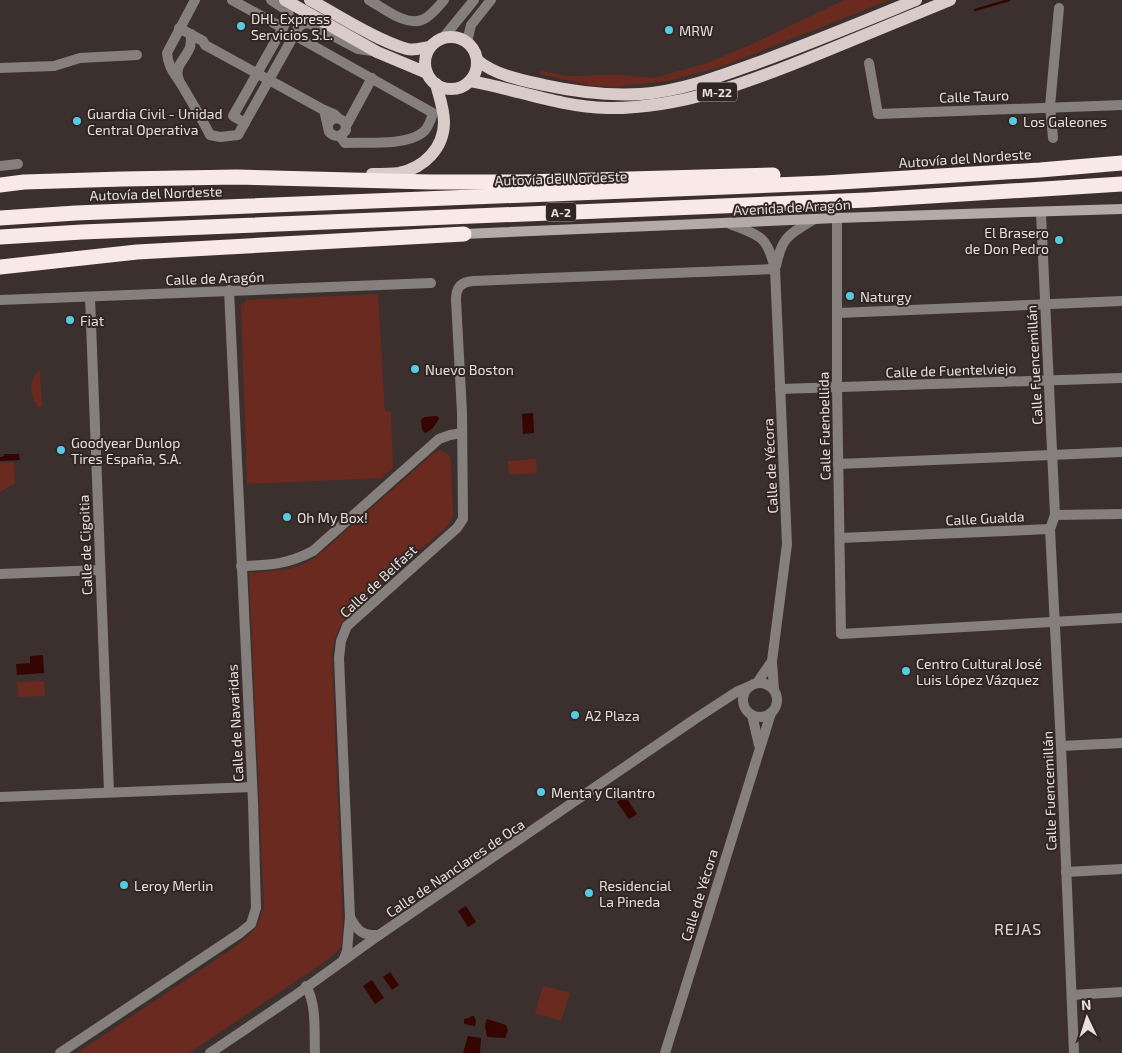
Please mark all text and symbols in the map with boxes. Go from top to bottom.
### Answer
place label: DHL Express Servicios S.L. [251,10,333,43]
marker: DHL Express Servicios S.L. [235,20,247,32]
place label: MRW [679,22,713,39]
marker: MRW [663,24,675,36]
road number: M-22 [697,82,737,101]
street label: Calle Tauro [939,86,1009,106]
place label: Guardia Civil - Unidad Central Operativa [87,105,223,138]
place label: Los Galeones [1023,113,1107,130]
marker: Guardia Civil - Unidad Central Operativa [71,115,83,127]
marker: Los Galeones [1007,115,1019,127]
street label: Autovía del Nordeste [898,145,1032,171]
street label: Autovía del Nordeste [494,167,628,189]
street label: Autovía del Nordeste [89,182,223,204]
street label: Avenida de Aragón [733,195,851,219]
road number: A-2 [546,202,576,222]
place label: El Brasero de Don Pedro [965,224,1049,257]
marker: El Brasero de Don Pedro [1053,234,1065,246]
street label: Calle de Aragón [165,268,265,288]
place label: Naturgy [860,288,912,305]
marker: Naturgy [844,290,856,302]
street label: Calle Fuencemillán [1022,305,1046,425]
place label: Fiat [80,312,104,329]
marker: Fiat [64,314,76,326]
street label: Calle de Fuentelviejo [885,359,1017,381]
place label: Nuevo Boston [425,361,514,378]
marker: Nuevo Boston [409,363,421,375]
street label: Calle Fuenbellida [815,372,833,480]
street label: Calle de Yécora [759,418,781,514]
place label: Goodyear Dunlop Tires España, S.A. [71,434,182,467]
marker: Goodyear Dunlop Tires España, S.A. [55,444,67,456]
street label: Calle de Cigoitia [75,495,95,595]
street label: Calle Gualda [945,507,1025,529]
place label: Oh My Box! [297,509,368,526]
marker: Oh My Box! [281,511,293,523]
street label: Calle de Belfast [336,541,420,621]
place label: Centro Cultural José Luis López Vázquez [916,655,1042,688]
street label: Calle de Navaridas [223,664,247,782]
marker: Centro Cultural José Luis López Vázquez [900,665,912,677]
place label: A2 Plaza [585,707,640,724]
marker: A2 Plaza [569,709,581,721]
street label: Calle Fuencemillán [1038,731,1060,851]
place label: Menta y Cilantro [551,784,655,801]
marker: Menta y Cilantro [535,786,547,798]
street label: Calle de Nanclares de Oca [383,815,527,921]
street label: Calle de Yécora [677,847,721,943]
place label: Leroy Merlin [134,877,213,894]
place label: Residencial La Pineda [599,877,672,910]
marker: Leroy Merlin [118,879,130,891]
marker: Residencial La Pineda [583,887,595,899]
district label: REJAS [994,919,1042,938]
north arrow [1062,993,1112,1043]
text: N [1080,996,1092,1013]

